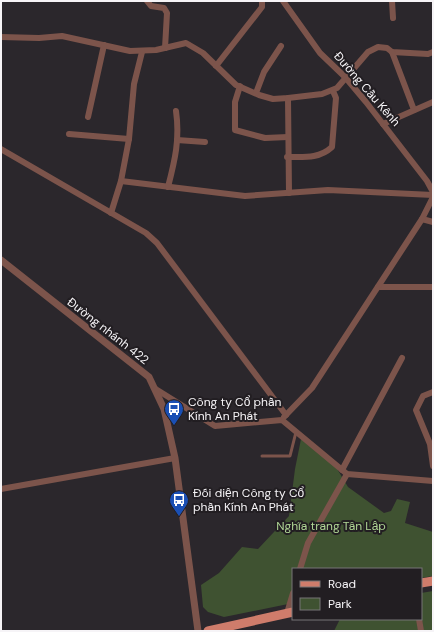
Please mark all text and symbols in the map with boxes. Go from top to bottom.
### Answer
street label: Đường Cầu Kênh [330,48,404,130]
street label: Đường nhánh 422 [64,294,152,368]
place label: Công ty Cổ phần Kính An Phát [188,394,281,424]
bus stop icon: Công ty Cổ phần Kính An Phát [163,398,185,426]
place label: Đối diện Công ty Cổ phần Kính An Phát [193,485,305,515]
bus stop icon: Đối diện Công ty Cổ phần Kính An Phát [168,489,190,517]
park label: Nghĩa trang Tân Lập [276,518,386,534]
legend [292,568,422,620]
text: Road [328,576,356,592]
text: Park [328,596,352,612]

